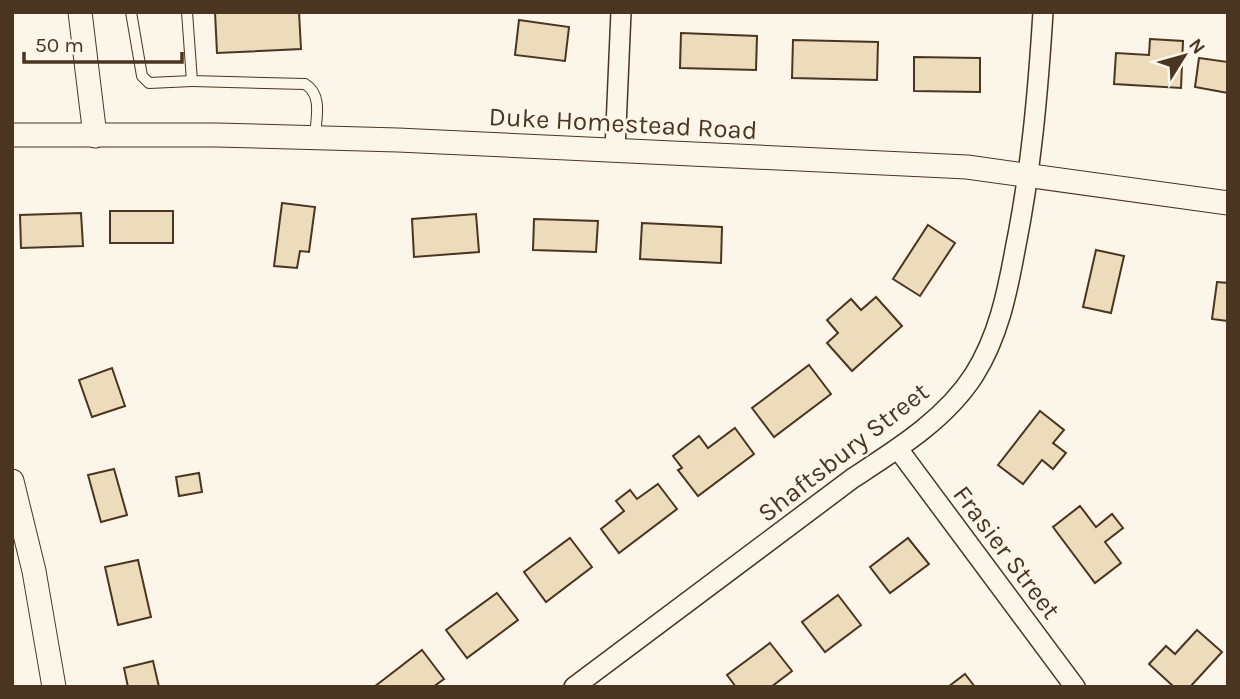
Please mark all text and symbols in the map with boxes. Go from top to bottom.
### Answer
scale bar [24,21,182,65]
north arrow [1149,21,1219,91]
text: 50 m [35,33,84,57]
text: N [1184,34,1210,58]
street label: Duke Homestead Road [488,101,758,146]
street label: Shaftsbury Street [752,376,935,529]
street label: Frasier Street [946,479,1067,625]

